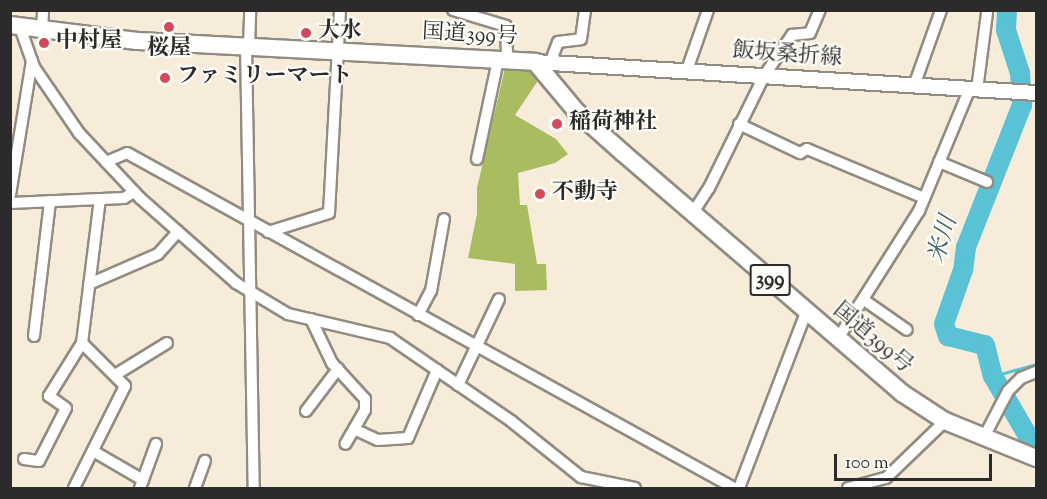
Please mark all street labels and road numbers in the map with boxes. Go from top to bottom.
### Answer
street label: 国道399号 [421,20,519,52]
street label: 飯坂桑折線 [731,39,843,73]
road number: 399 [749,262,791,298]
street label: 国道399号 [827,298,917,380]

